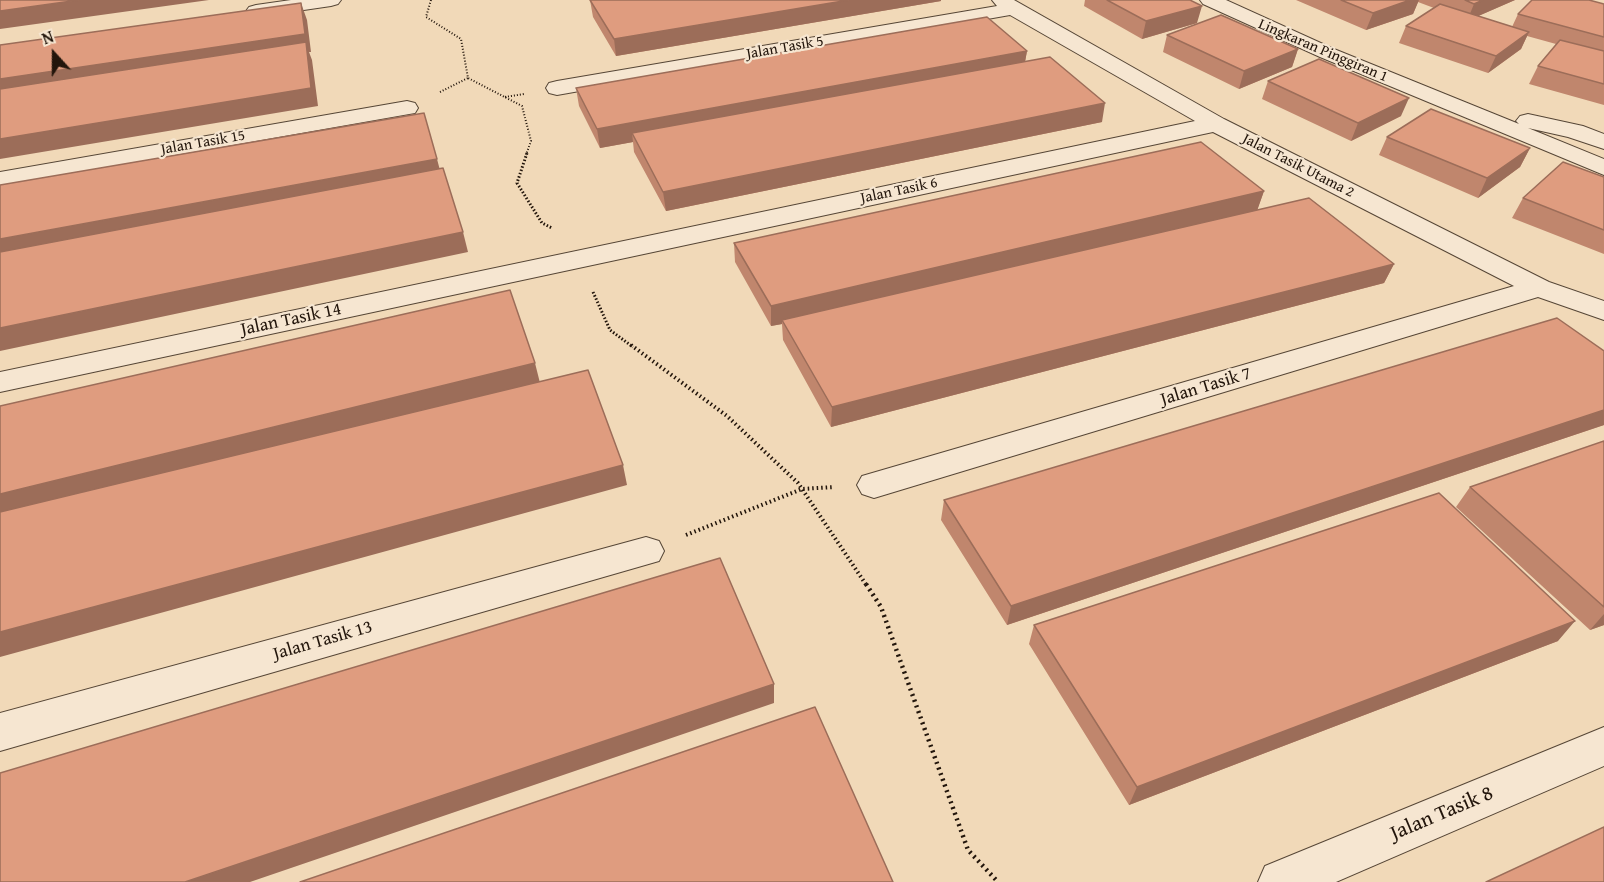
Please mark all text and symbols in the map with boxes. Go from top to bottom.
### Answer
street label: Lingkaran Pinggiran 1 [1256,16,1390,86]
north arrow [24,24,84,84]
text: N [38,24,57,50]
street label: Jalan Tasik 5 [745,32,825,64]
street label: Jalan Tasik 15 [159,127,247,159]
street label: Jalan Tasik Utama 2 [1239,130,1357,202]
street label: Jalan Tasik 6 [859,174,939,208]
street label: Jalan Tasik 14 [239,299,343,341]
street label: Jalan Tasik 7 [1158,363,1254,411]
street label: Jalan Tasik 13 [271,617,375,665]
street label: Jalan Tasik 8 [1387,781,1497,847]

